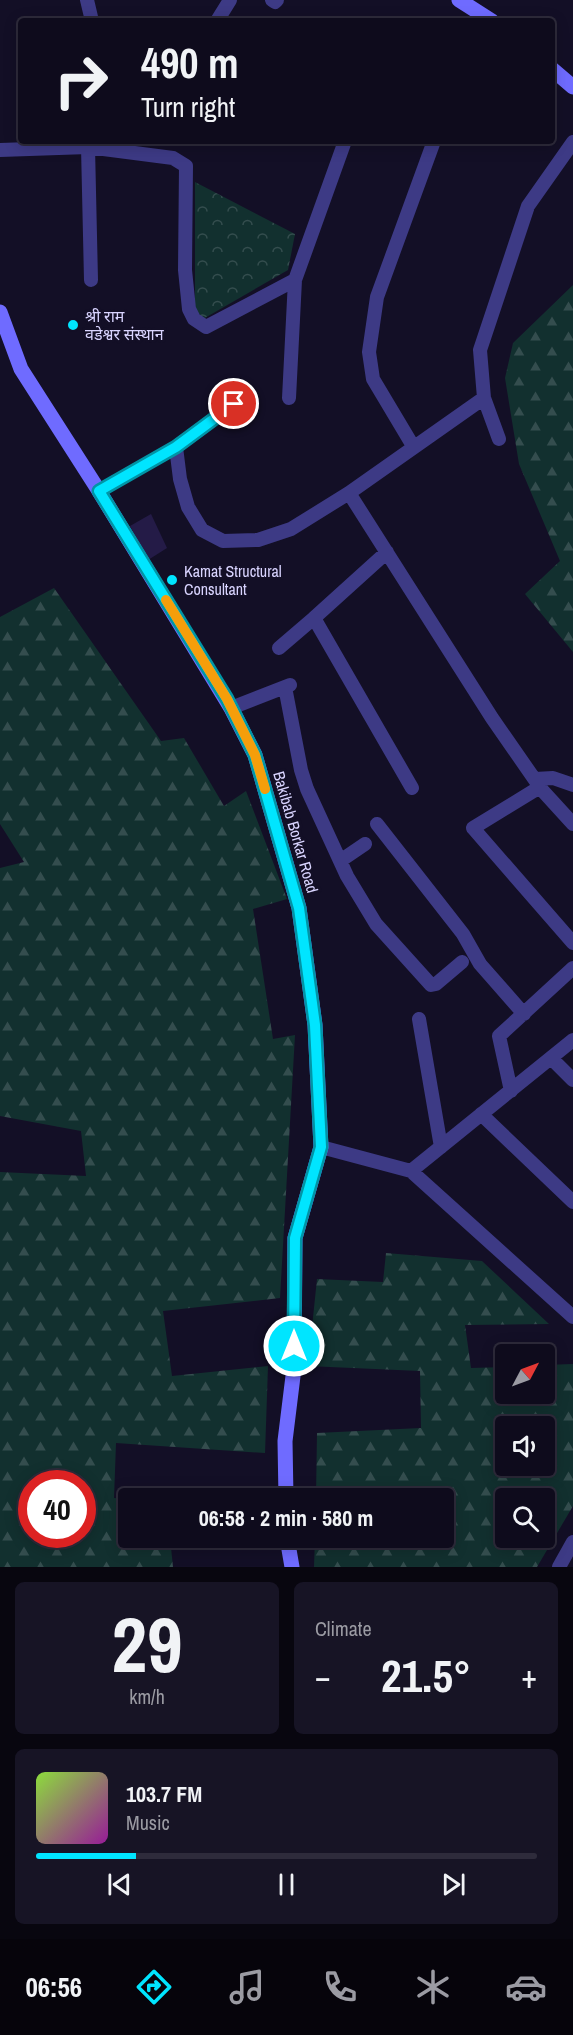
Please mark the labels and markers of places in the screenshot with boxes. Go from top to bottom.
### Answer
place label: श्री राम वडेश्वर संस्थान [85,305,165,345]
marker: श्री राम वडेश्वर संस्थान [66,318,80,332]
pin [208,378,259,429]
place label: Kamat Structural Consultant [184,560,282,600]
marker: Kamat Structural Consultant [165,573,179,587]

